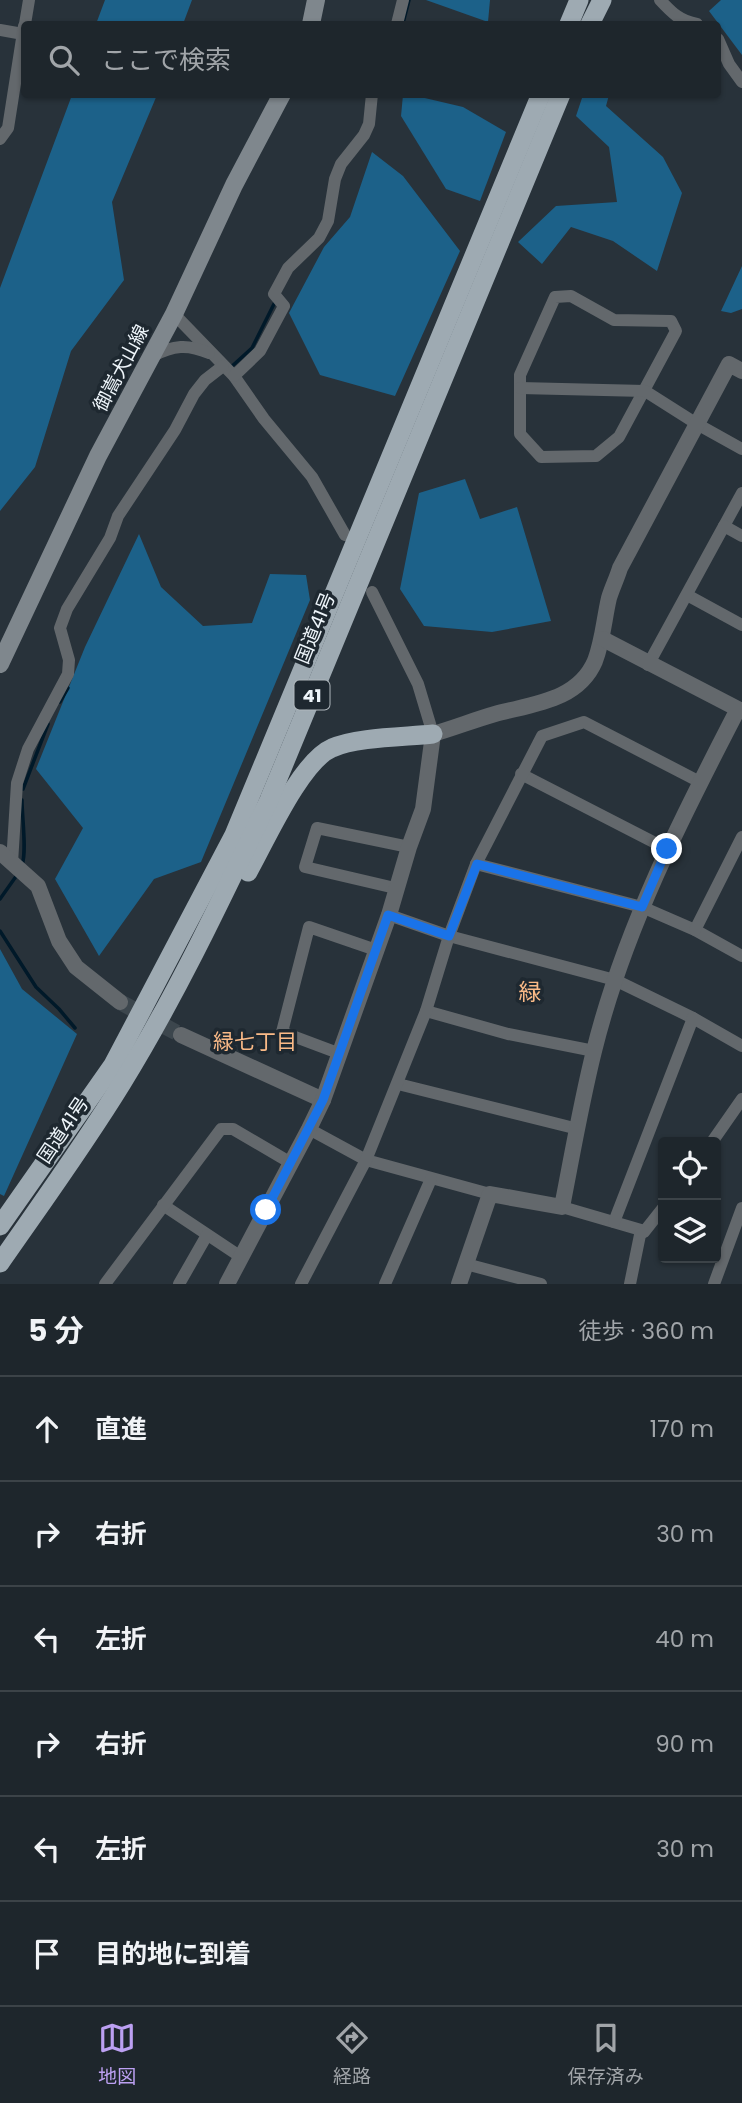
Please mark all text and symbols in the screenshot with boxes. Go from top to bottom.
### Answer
search box [21,21,721,98]
icon: search [45,41,83,79]
text: ここで検索 [101,42,231,78]
street label: 御嵩犬山線 [87,320,155,416]
street label: 国道41号 [288,588,342,668]
road number: 41 [294,680,330,710]
route end [651,833,682,864]
district label: 緑 [519,976,542,1008]
district label: 緑七丁目 [213,1027,297,1056]
street label: 国道41号 [31,1091,95,1169]
map controls [658,1137,721,1263]
button: locate [658,1137,721,1200]
route start [250,1194,281,1225]
button: layers [658,1200,721,1263]
text: 5 分 [28,1309,84,1352]
text: 徒歩 · 360 m [578,1315,714,1347]
icon: ahead [28,1410,66,1448]
text: 直進 [95,1411,147,1447]
text: 170 m [650,1413,714,1445]
icon: right [28,1515,66,1553]
text: 右折 [95,1516,147,1552]
text: 30 m [656,1518,714,1550]
icon: left [28,1620,66,1658]
text: 左折 [95,1621,147,1657]
text: 40 m [655,1623,714,1655]
icon: right [28,1725,66,1763]
text: 右折 [95,1726,147,1762]
text: 90 m [655,1728,714,1760]
icon: left [28,1830,66,1868]
text: 左折 [95,1831,147,1867]
text: 30 m [656,1833,714,1865]
icon: arrive [28,1935,66,1973]
text: 目的地に到着 [95,1936,251,1972]
tab: 地図 [98,2019,136,2091]
tab: 経路 [333,2019,371,2091]
tab: 保存済み [568,2019,644,2091]

